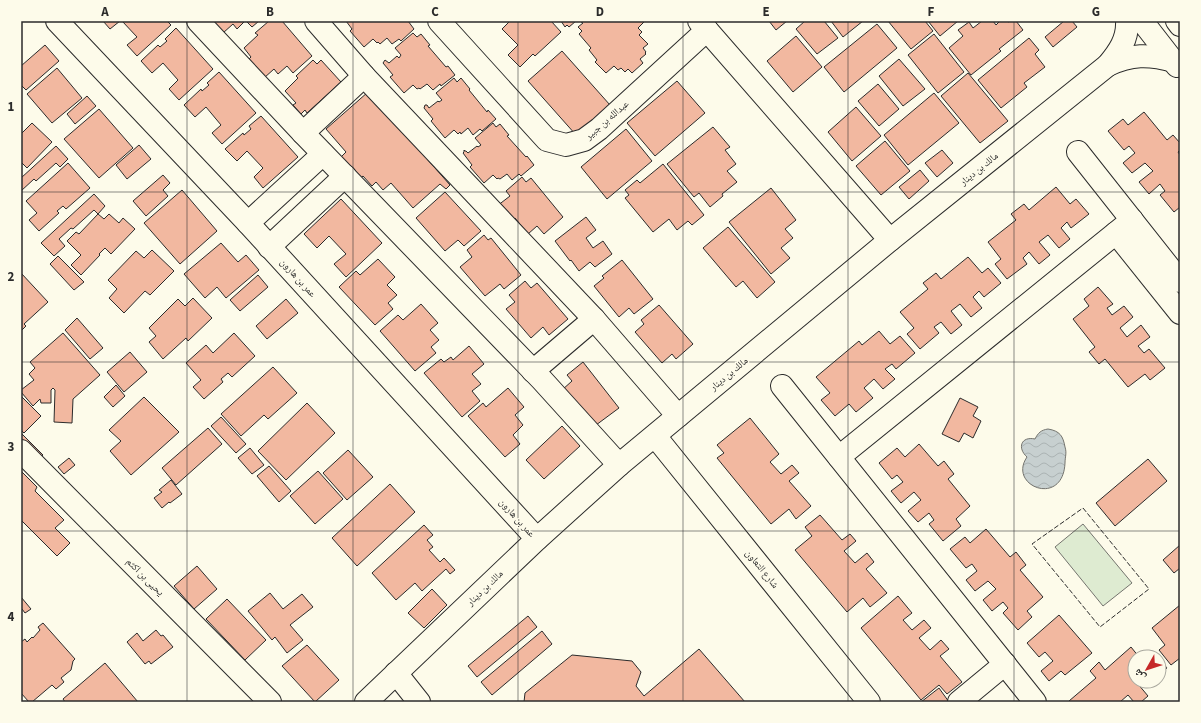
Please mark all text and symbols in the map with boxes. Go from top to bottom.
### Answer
text: A [100,3,109,21]
text: B [266,3,274,21]
text: C [431,3,439,21]
text: D [596,3,604,21]
text: E [762,3,770,21]
text: F [928,3,935,21]
text: G [1092,3,1100,21]
street label: عبدالله بن جبير [581,97,632,144]
text: 1 [8,98,15,116]
street label: مالك بن دينار [956,149,1002,190]
street label: عمر بن هارون [277,256,319,300]
text: 2 [8,268,15,286]
street label: مالك بن دينار [706,354,751,395]
text: 3 [8,438,15,456]
street label: عمر بن هارون [496,496,538,540]
street label: شارع التعاون [742,547,782,592]
street label: يحيى بن اكثم [123,555,167,599]
street label: مالك بن دينار [463,567,507,610]
text: 4 [8,608,15,626]
north arrow [1127,649,1167,689]
text: ش [1130,665,1149,684]

